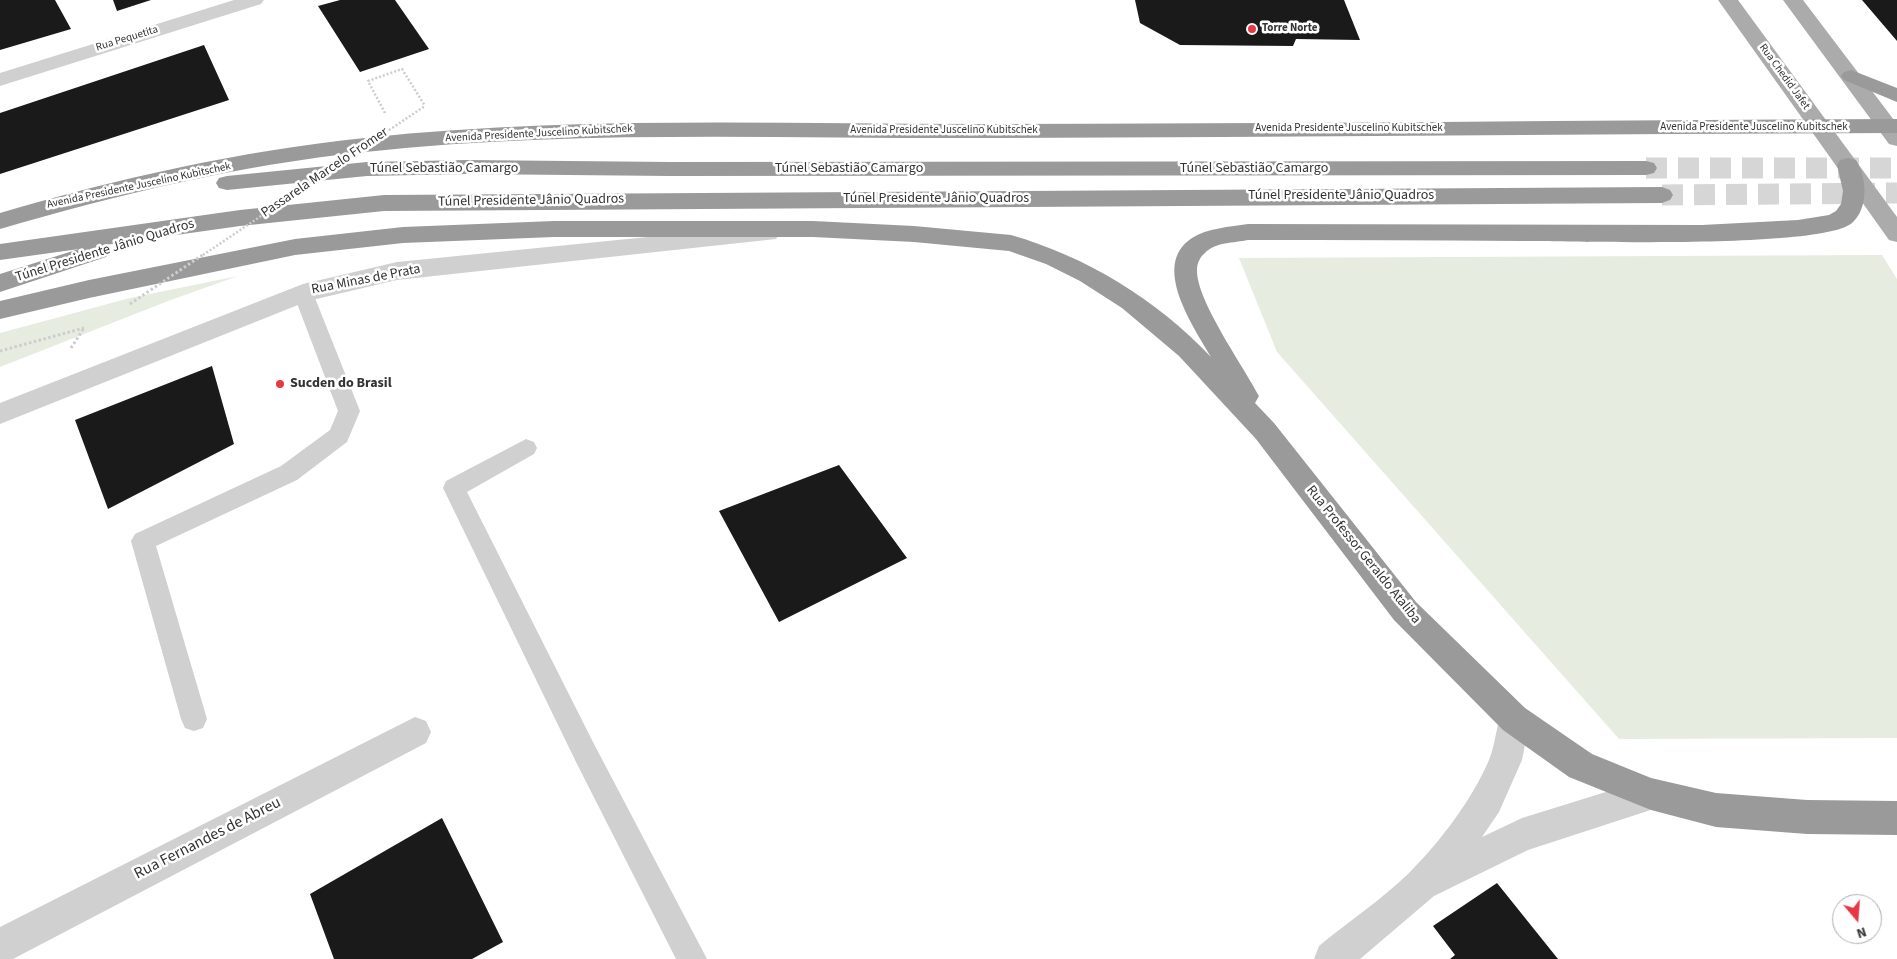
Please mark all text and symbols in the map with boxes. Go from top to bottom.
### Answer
place label: Torre Norte [1262,22,1317,36]
street label: Rua Pequetita [94,23,160,55]
marker: Torre Norte [1246,23,1258,35]
street label: Rua Chedid Jafet [1756,42,1812,112]
street label: Avenida Presidente Juscelino Kubitschek [1660,121,1848,135]
street label: Avenida Presidente Juscelino Kubitschek [1255,122,1443,136]
street label: Avenida Presidente Juscelino Kubitschek [445,123,633,145]
street label: Passarela Marcelo Fromer [258,124,392,222]
street label: Avenida Presidente Juscelino Kubitschek [850,124,1038,138]
street label: Avenida Presidente Juscelino Kubitschek [46,160,232,212]
street label: Túnel Sebastião Camargo [370,161,518,177]
street label: Túnel Sebastião Camargo [775,161,923,177]
street label: Túnel Sebastião Camargo [1180,161,1328,177]
street label: Túnel Presidente Jânio Quadros [1248,188,1434,204]
street label: Túnel Presidente Jânio Quadros [438,191,624,211]
street label: Túnel Presidente Jânio Quadros [843,191,1029,207]
street label: Túnel Presidente Jânio Quadros [14,216,196,286]
street label: Rua Minas de Prata [310,261,422,299]
place label: Sucden do Brasil [290,376,392,392]
marker: Sucden do Brasil [274,378,286,390]
street label: Rua Professor Geraldo Ataliba [1302,483,1424,627]
street label: Rua Fernandes de Abreu [131,794,285,884]
north arrow [1832,894,1882,944]
text: N [1854,921,1869,943]

